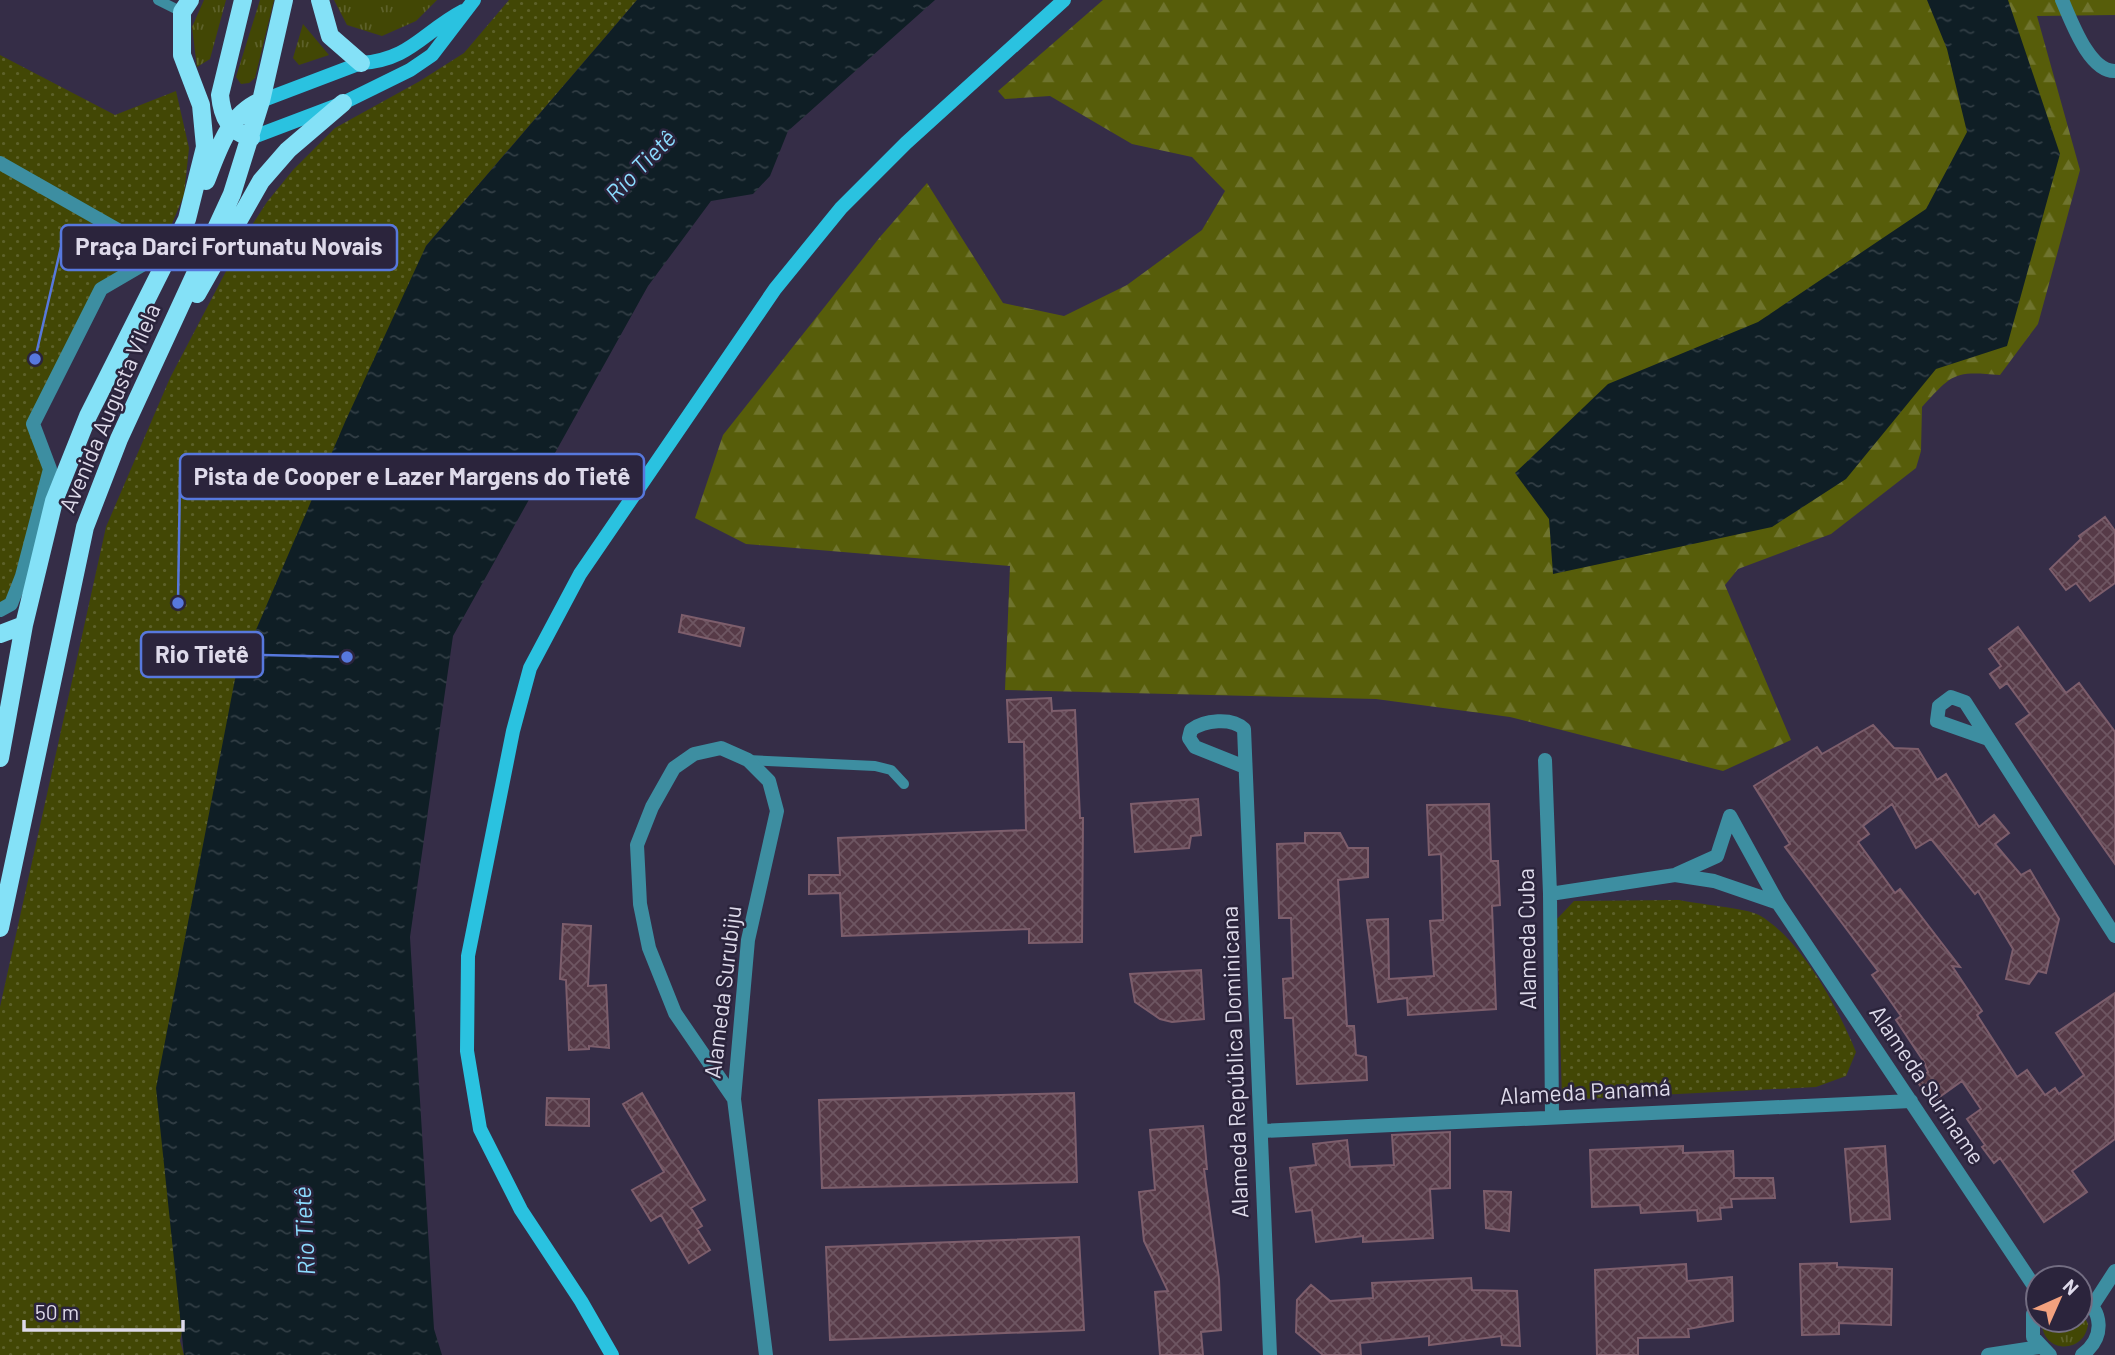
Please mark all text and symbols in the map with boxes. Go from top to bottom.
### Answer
water label: Rio Tietê [599,123,681,207]
callout: Praça Darci Fortunatu Novais [61,225,397,270]
text: Praça Darci Fortunatu Novais [75,231,383,260]
street label: Avenida Augusta Vilela [52,299,166,516]
callout: Pista de Cooper e Lazer Margens do Tietê [180,454,644,499]
text: Pista de Cooper e Lazer Margens do Tietê [194,461,630,490]
callout: Rio Tietê [141,632,263,677]
text: Rio Tietê [155,639,249,668]
street label: Alameda Cuba [1511,868,1541,1010]
street label: Alameda Surubiju [698,904,746,1080]
street label: Alameda República Dominicana [1215,906,1253,1219]
street label: Alameda Suriname [1864,999,1992,1169]
street label: Alameda Panamá [1499,1073,1671,1109]
water label: Rio Tietê [287,1186,320,1276]
north arrow [2024,1264,2094,1334]
text: N [2059,1274,2084,1299]
scale bar [24,1288,184,1332]
text: 50 m [35,1299,79,1324]

